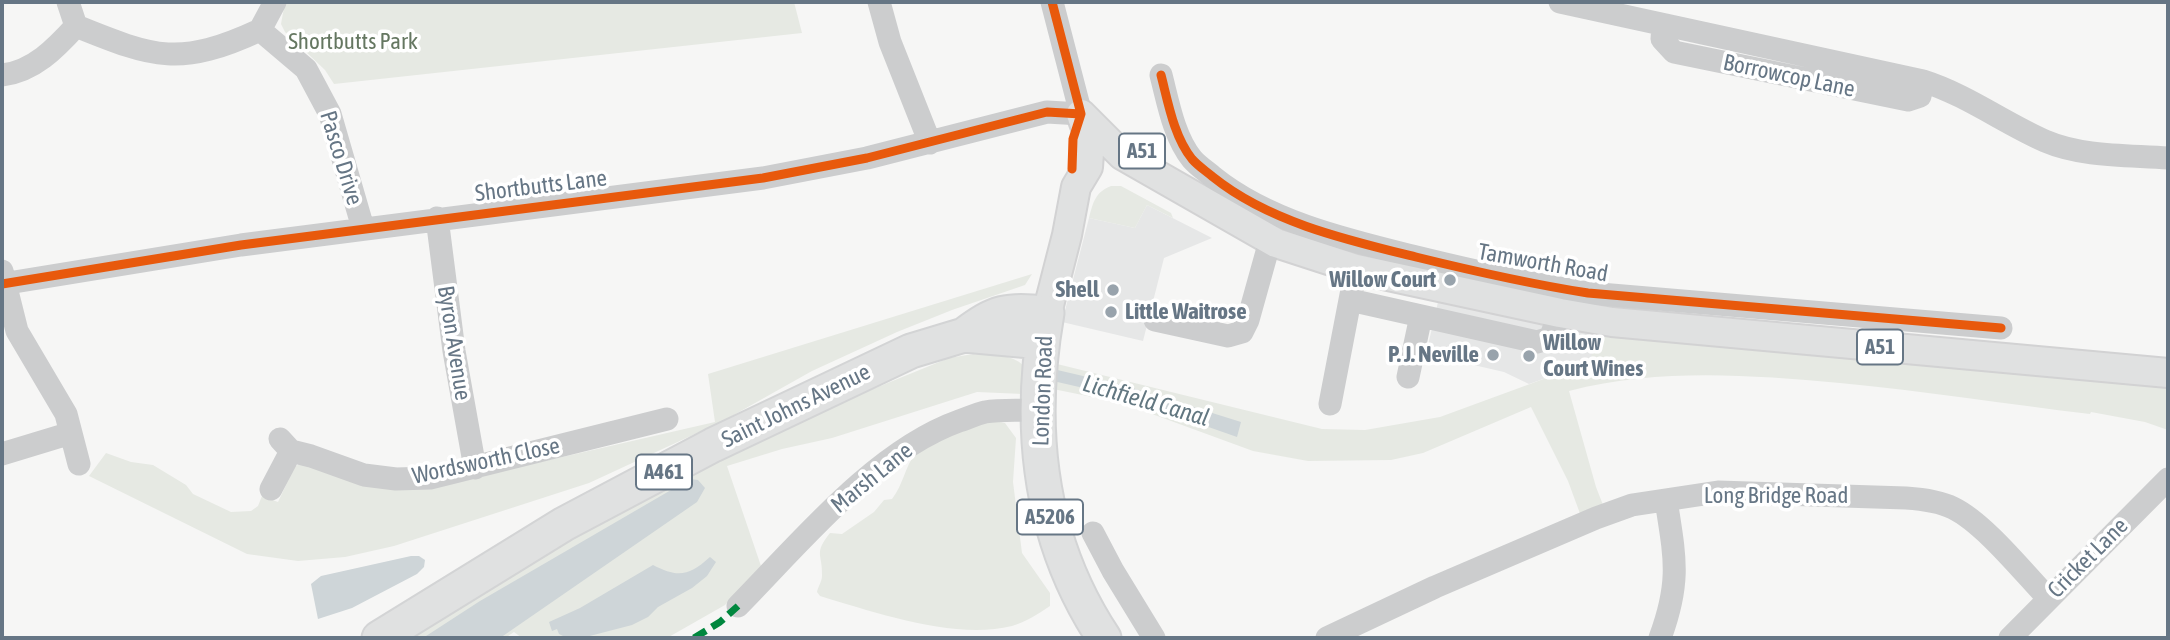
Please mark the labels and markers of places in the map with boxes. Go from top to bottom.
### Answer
place label: Willow Court [1329,266,1436,294]
marker: Willow Court [1442,272,1458,288]
place label: Shell [1056,276,1099,304]
marker: Shell [1105,282,1121,298]
place label: Little Waitrose [1125,298,1247,326]
marker: Little Waitrose [1103,304,1119,320]
place label: Willow Court Wines [1543,329,1643,383]
place label: P. J. Neville [1388,341,1479,369]
marker: P. J. Neville [1485,347,1501,363]
marker: Willow Court Wines [1521,348,1537,364]

